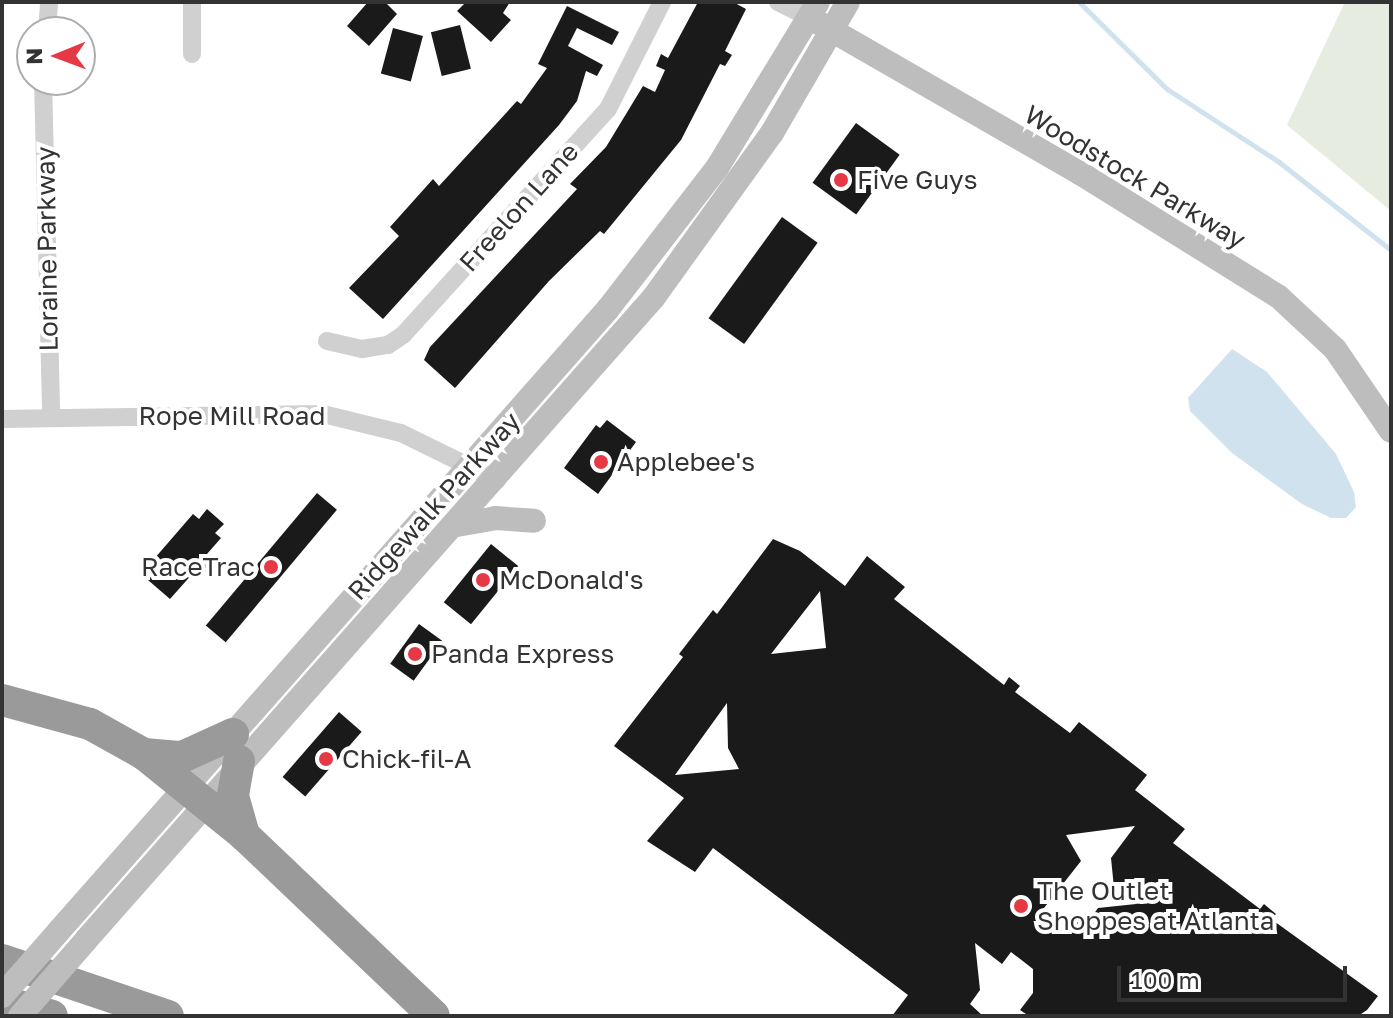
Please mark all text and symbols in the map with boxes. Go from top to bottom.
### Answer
north arrow [16,16,96,96]
text: N [20,48,47,65]
street label: Woodstock Parkway [1019,99,1251,255]
street label: Freelon Lane [453,136,585,278]
street label: Loraine Parkway [30,146,64,352]
place label: Five Guys [857,164,977,196]
marker: Five Guys [832,171,850,189]
street label: Rope Mill Road [139,400,325,432]
street label: Ridgewalk Parkway [341,406,527,606]
place label: Applebee's [617,446,755,478]
marker: Applebee's [592,453,610,471]
place label: RaceTrac [141,551,255,583]
marker: RaceTrac [262,558,280,576]
place label: McDonald's [499,564,644,596]
marker: McDonald's [474,571,492,589]
place label: Panda Express [431,638,614,670]
marker: Panda Express [406,645,424,663]
place label: Chick-fil-A [342,743,471,775]
marker: Chick-fil-A [317,750,335,768]
place label: The Outlet Shoppes at Atlanta [1037,875,1275,936]
marker: The Outlet Shoppes at Atlanta [1012,897,1030,915]
scale bar [1121,950,1351,1000]
text: 100 m [1131,965,1200,994]

